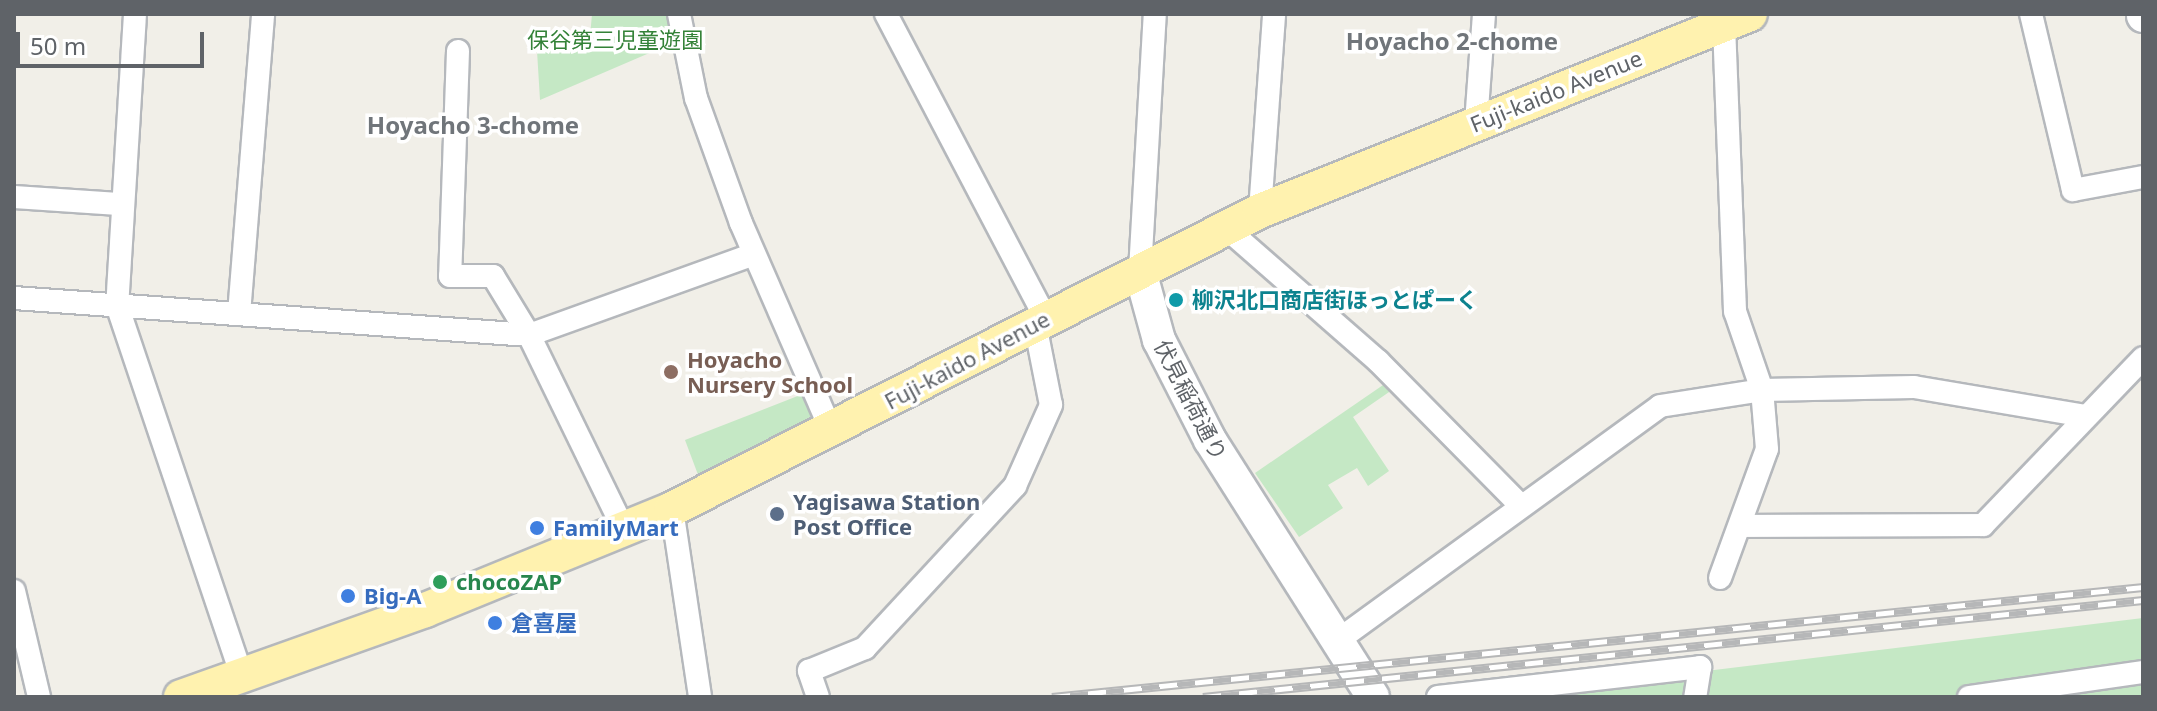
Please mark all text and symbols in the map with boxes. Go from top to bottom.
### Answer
scale bar [20,16,208,66]
park label: 保谷第三児童遊園 [527,27,703,53]
district label: Hoyacho 2-chome [1346,27,1558,55]
text: 50 m [30,29,86,62]
street label: Fuji-kaido Avenue [1466,44,1646,138]
district label: Hoyacho 3-chome [367,111,579,139]
place label: 柳沢北口商店街ほっとぱーく [1192,287,1478,313]
marker: 柳沢北口商店街ほっとぱーく [1167,291,1185,309]
street label: Fuji-kaido Avenue [880,305,1054,415]
street label: 伏見稲荷通り [1149,335,1233,465]
place label: Hoyacho Nursery School [687,346,853,398]
marker: Hoyacho Nursery School [662,363,680,381]
place label: Yagisawa Station Post Office [793,488,980,540]
marker: Yagisawa Station Post Office [768,505,786,523]
place label: FamilyMart [553,515,679,541]
marker: FamilyMart [528,519,546,537]
place label: chocoZAP [456,569,562,595]
marker: chocoZAP [431,573,449,591]
place label: Big-A [364,583,421,609]
marker: Big-A [339,587,357,605]
place label: 倉喜屋 [511,610,577,636]
marker: 倉喜屋 [486,614,504,632]

